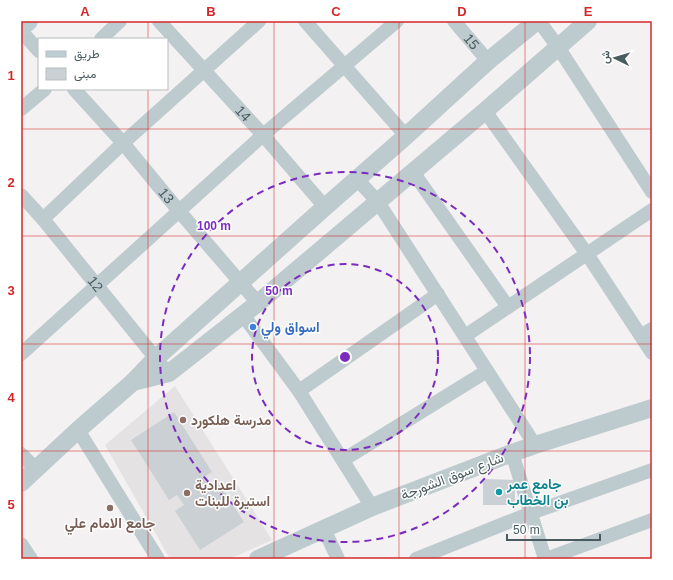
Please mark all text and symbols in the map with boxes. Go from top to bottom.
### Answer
text: A [80,4,90,19]
text: B [206,4,216,19]
text: C [331,4,341,19]
text: D [457,4,467,19]
text: E [584,4,593,19]
street label: 15 [460,30,483,53]
legend [38,38,168,90]
north arrow [595,38,635,78]
text: طريق [74,47,100,62]
text: ش [598,50,613,64]
text: مبنى [74,67,96,82]
text: 1 [7,68,15,83]
street label: 14 [232,102,255,125]
text: 2 [7,175,15,190]
street label: 13 [155,184,178,207]
text: 100 m [197,219,231,233]
street label: 12 [84,273,107,295]
text: 3 [7,283,15,298]
text: 50 m [265,284,293,298]
place label: اسواق ولي [261,319,320,339]
marker: اسواق ولي [248,322,258,332]
centre of rings [338,350,352,364]
text: 4 [7,390,15,405]
place label: مدرسة هلكورد [191,412,272,429]
marker: مدرسة هلكورد [178,415,188,425]
street label: شارع سوق الشورجة [398,449,507,506]
place label: جامع عمر بن الخطاب [506,476,569,509]
place label: اعدادية استيرة للبنات [195,477,270,510]
marker: جامع عمر بن الخطاب [494,487,504,497]
marker: اعدادية استيرة للبنات [182,488,192,498]
text: 5 [7,497,15,512]
marker: جامع الامام علي [105,503,115,513]
place label: جامع الامام علي [65,515,156,535]
scale bar [507,516,600,542]
text: 50 m [513,523,540,537]

